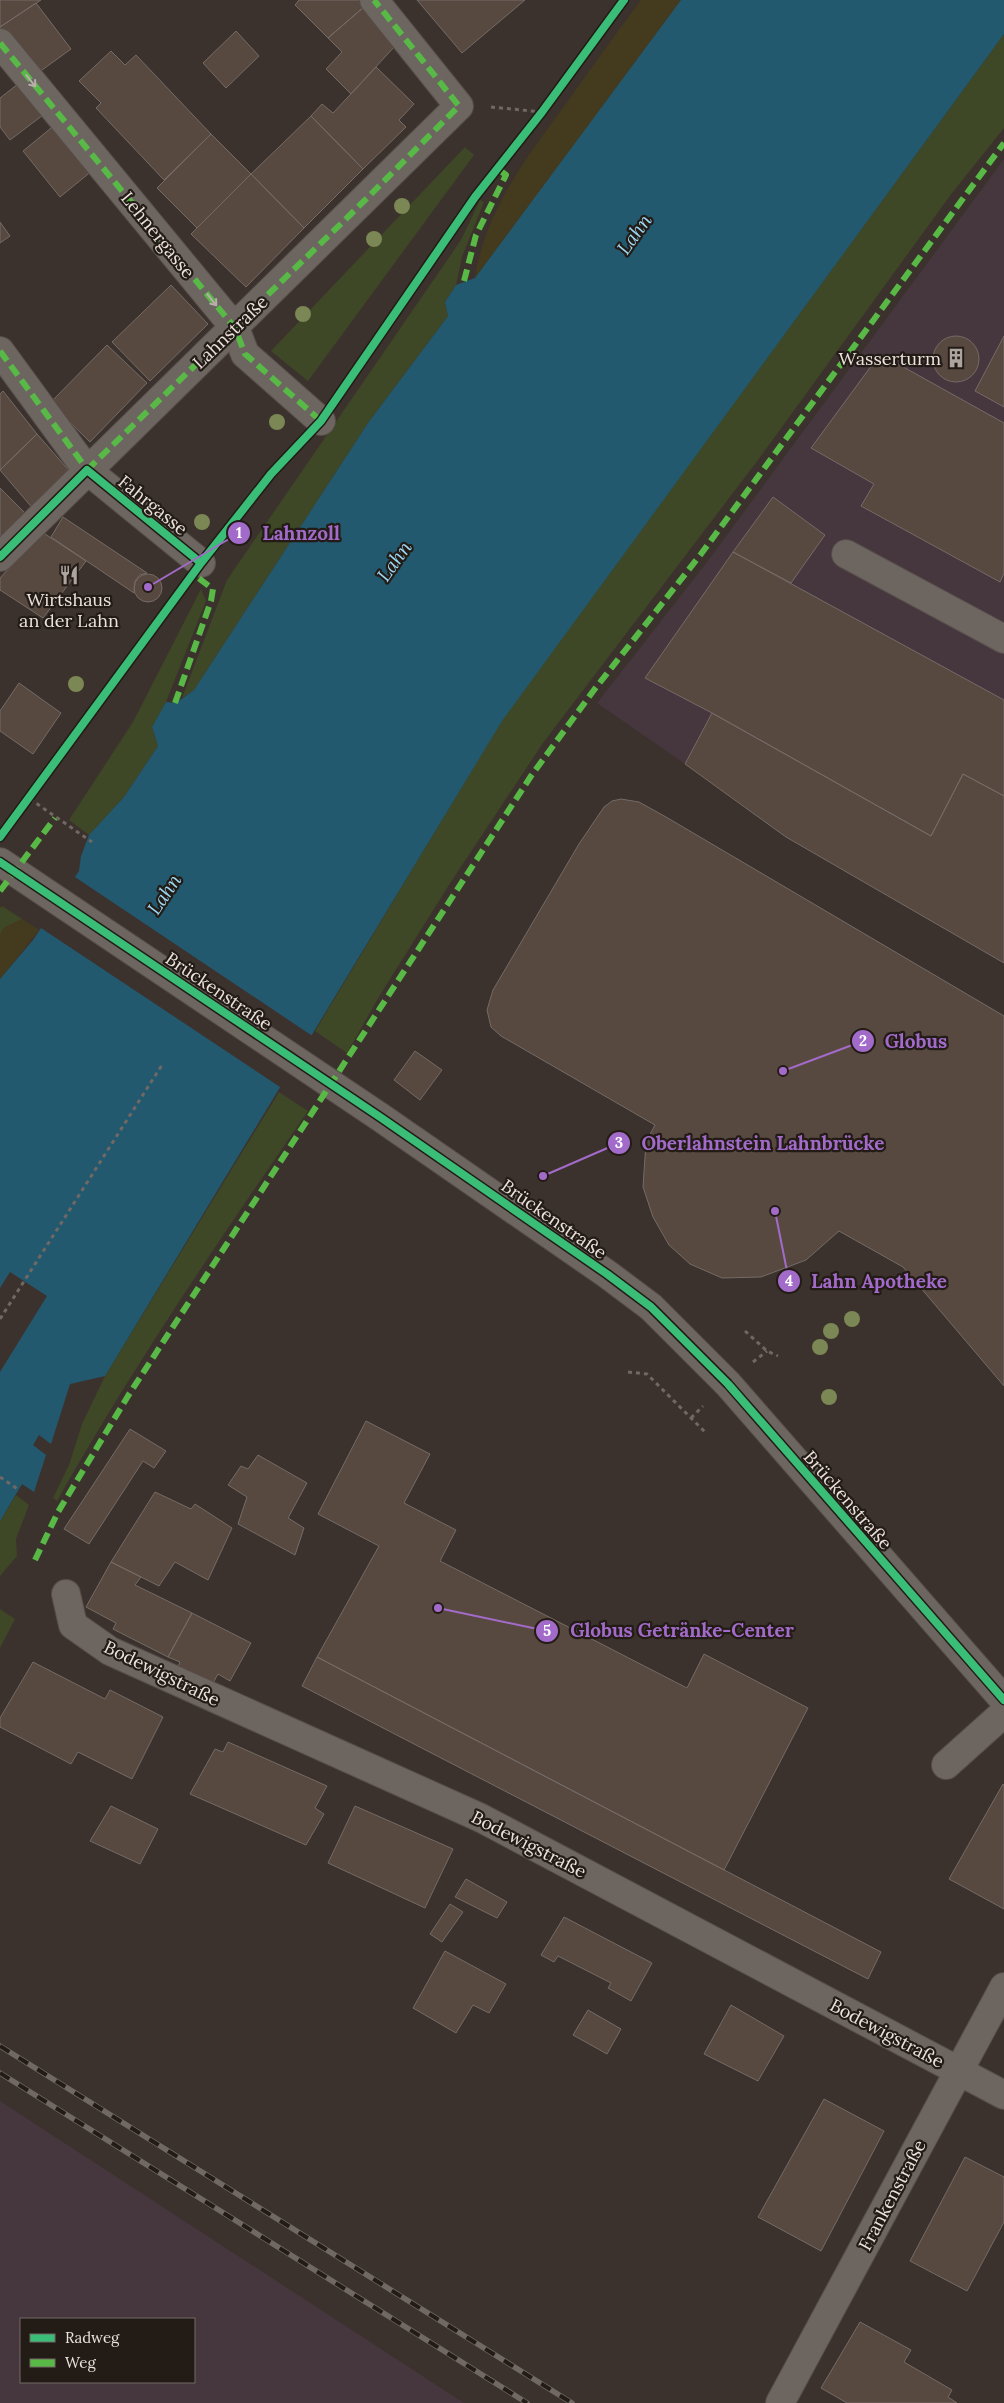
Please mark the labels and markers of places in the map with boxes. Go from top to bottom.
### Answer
place label: Wasserturm [839,347,941,370]
building icon: Wasserturm [945,347,967,369]
callout: Lahnzoll [227,516,349,550]
restaurant icon: Wirtshaus an der Lahn [58,564,80,586]
place label: Wirtshaus an der Lahn [19,588,119,632]
callout: Globus [850,1024,958,1058]
callout: Oberlahnstein Lahnbrücke [606,1126,894,1160]
callout: Lahn Apotheke [776,1264,957,1298]
callout: Globus Getränke-Center [535,1614,804,1648]

